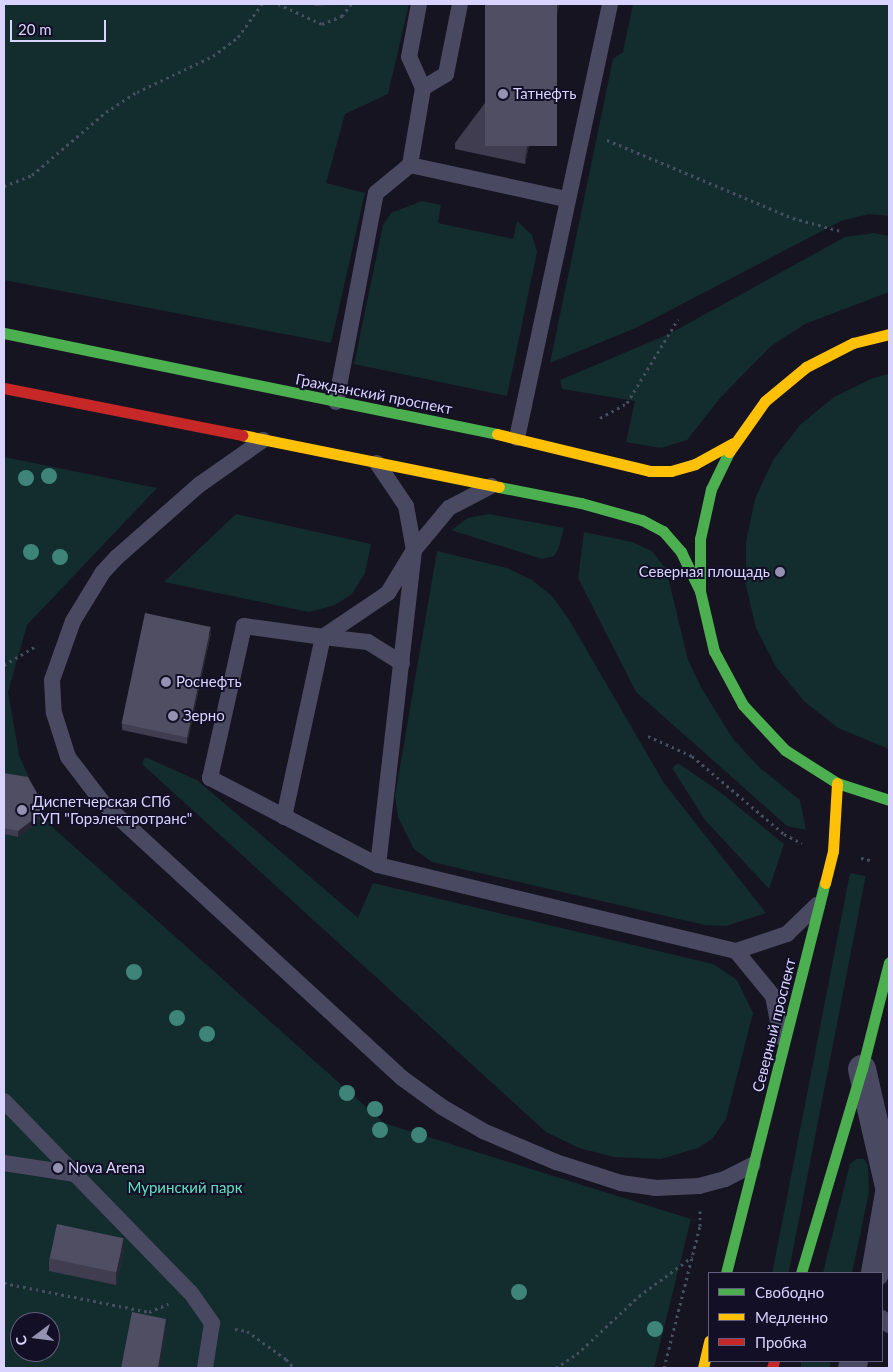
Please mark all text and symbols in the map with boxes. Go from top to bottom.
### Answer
scale bar [12,10,109,42]
text: 20 m [18,20,52,38]
place label: Татнефть [513,85,576,103]
marker: Татнефть [497,88,509,100]
street label: Гражданский проспект [294,370,454,418]
place label: Северная площадь [639,563,770,581]
marker: Северная площадь [774,566,786,578]
place label: Роснефть [176,673,242,691]
marker: Роснефть [160,676,172,688]
place label: Зерно [183,707,225,725]
marker: Зерно [167,710,179,722]
place label: Диспетчерская СПб ГУП "Горэлектротранс" [32,792,192,827]
marker: Диспетчерская СПб ГУП "Горэлектротранс" [16,804,28,816]
street label: Северный проспект [749,956,799,1094]
place label: Nova Arena [68,1159,145,1177]
marker: Nova Arena [52,1162,64,1174]
park label: Муринский парк [127,1179,243,1197]
legend [708,1272,883,1362]
text: Свободно [755,1283,824,1301]
text: Медленно [755,1308,828,1326]
north arrow [10,1312,60,1362]
text: Пробка [755,1333,807,1351]
text: С [12,1334,30,1347]

